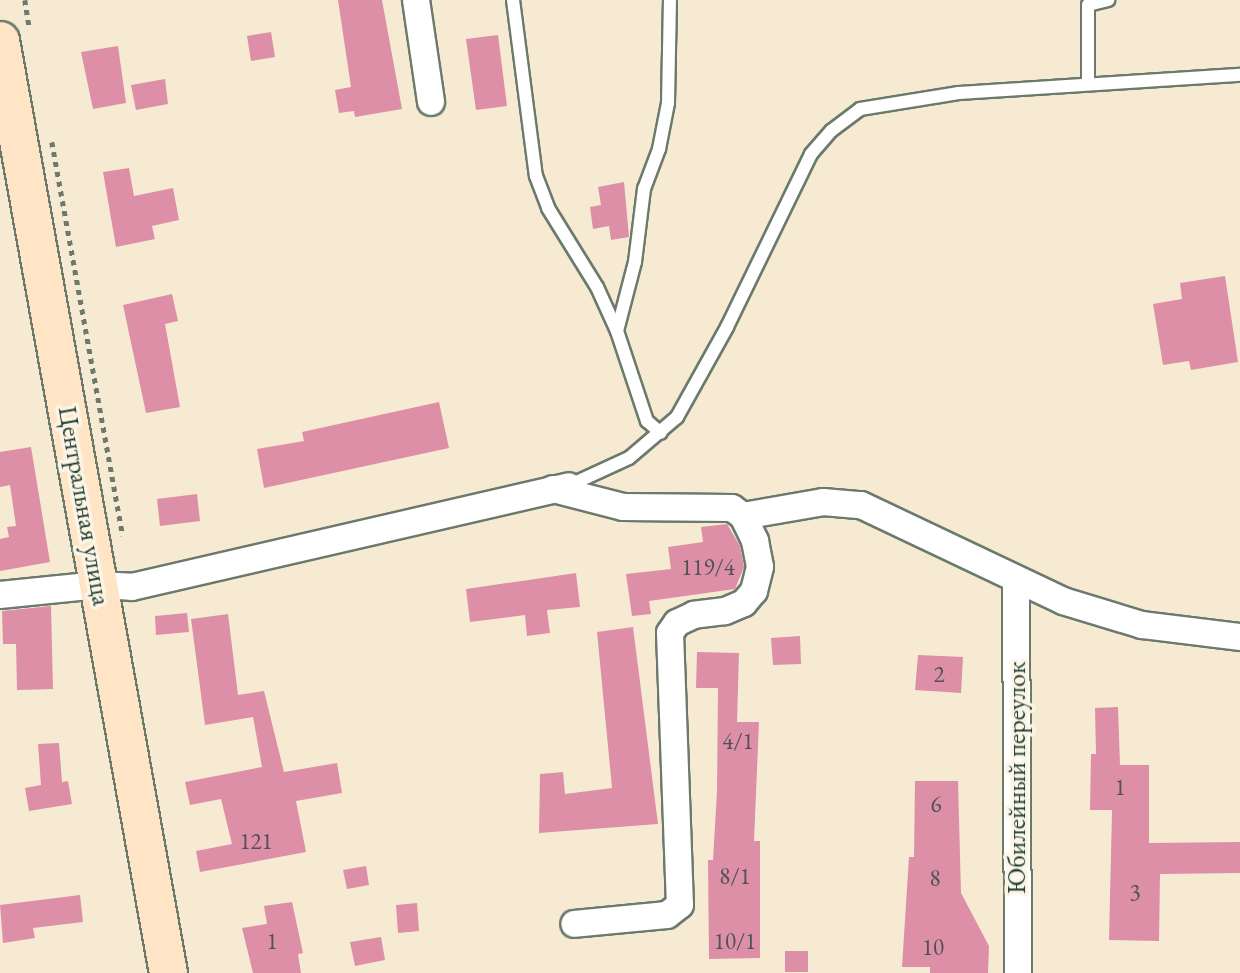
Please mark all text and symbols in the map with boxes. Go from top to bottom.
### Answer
street label: Центральная улица [51,404,117,608]
house number: 119/4 [681,553,735,581]
house number: 2 [933,660,945,688]
street label: Юбилейный переулок [1001,662,1033,894]
house number: 4/1 [722,727,754,755]
house number: 1 [1114,773,1126,801]
house number: 6 [930,790,942,818]
house number: 121 [239,827,273,855]
house number: 8/1 [719,862,751,890]
house number: 8 [929,864,941,892]
house number: 3 [1129,878,1141,906]
house number: 1 [266,927,278,955]
house number: 10/1 [714,927,756,955]
house number: 10 [922,933,944,961]

